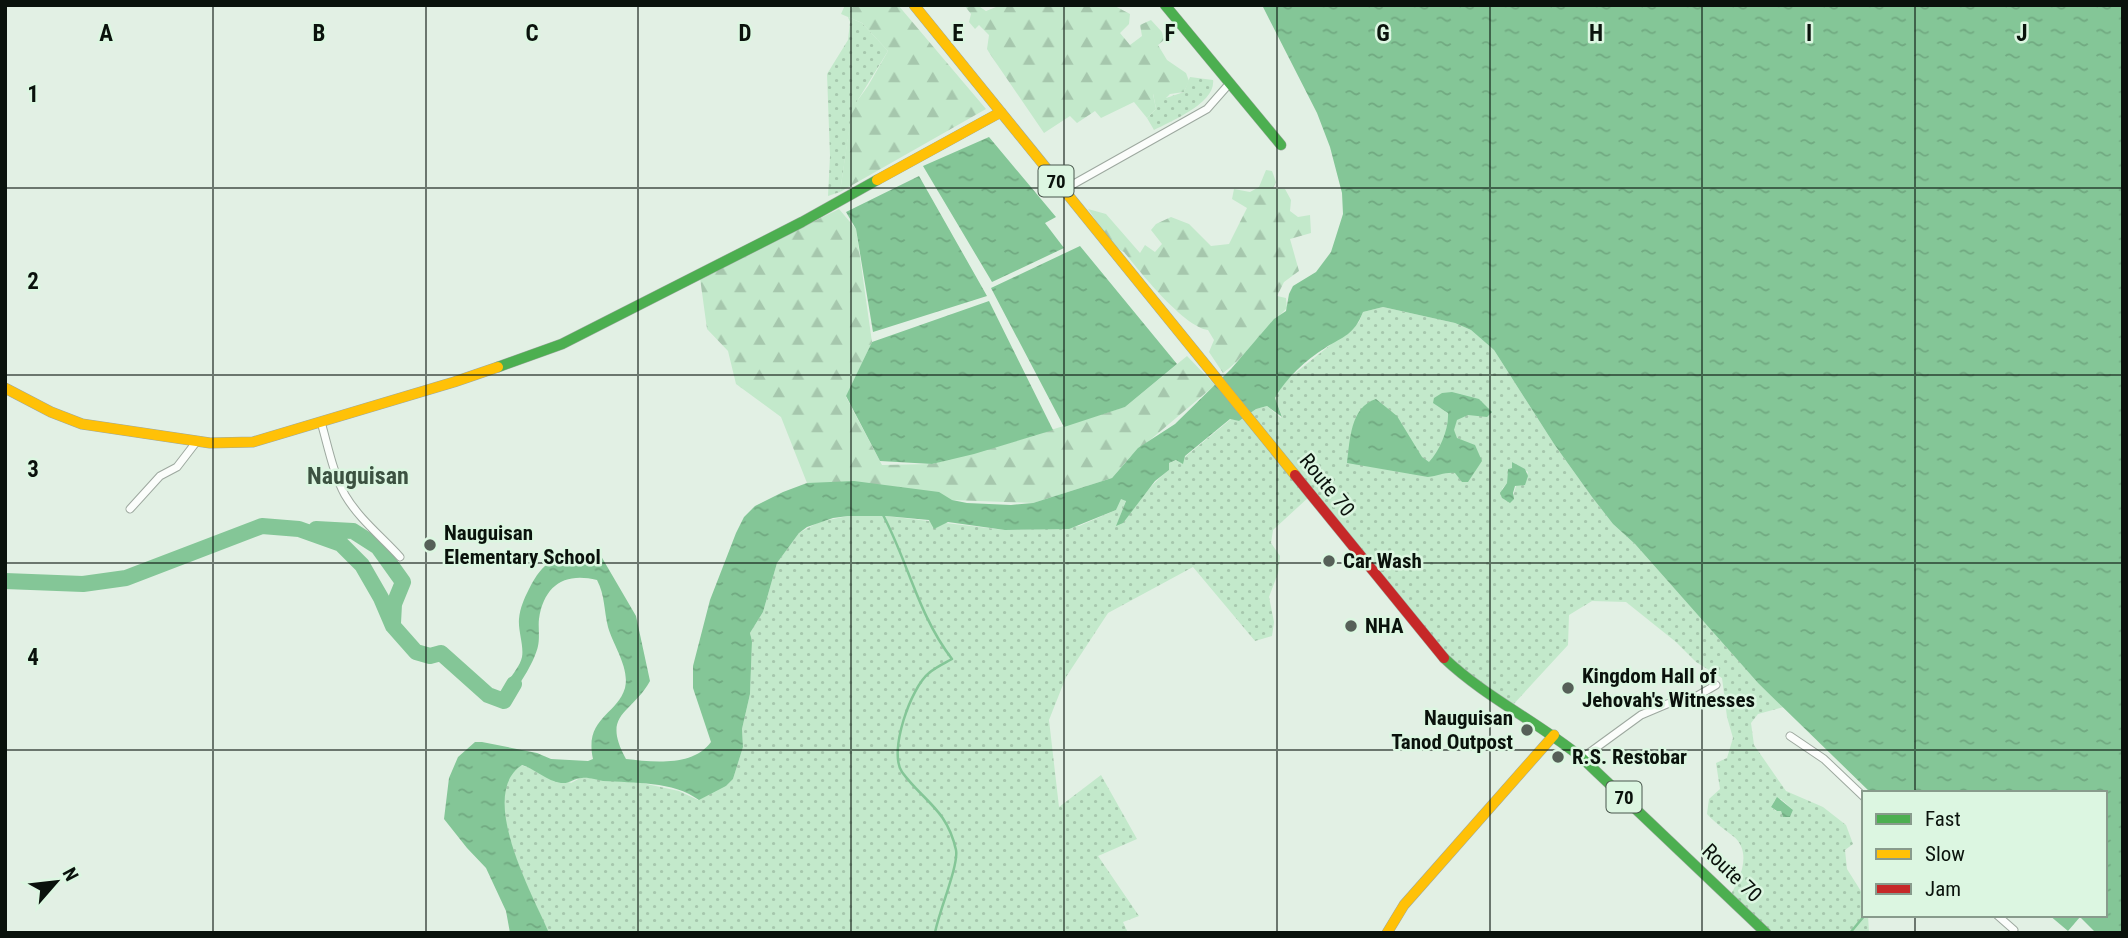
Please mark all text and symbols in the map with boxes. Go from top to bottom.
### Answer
text: A [99,20,113,47]
text: B [313,20,325,47]
text: C [525,20,539,47]
text: D [739,20,752,47]
text: E [952,20,964,47]
text: F [1165,20,1176,47]
text: G [1376,20,1390,47]
text: H [1589,20,1603,47]
text: I [1806,20,1812,47]
text: J [2016,20,2028,47]
text: 1 [27,81,39,108]
road number: 70 [1038,166,1074,196]
text: 2 [27,268,39,295]
street label: Route 70 [1295,449,1359,521]
text: 3 [27,456,39,483]
district label: Nauguisan [307,462,409,490]
place label: Nauguisan Elementary School [444,521,601,569]
marker: Nauguisan Elementary School [422,537,438,553]
place label: Car Wash [1343,549,1422,573]
marker: Car Wash [1321,553,1337,569]
place label: NHA [1365,614,1404,638]
marker: NHA [1343,618,1359,634]
text: 4 [27,644,39,671]
place label: Kingdom Hall of Jehovah's Witnesses [1582,664,1755,712]
marker: Kingdom Hall of Jehovah's Witnesses [1560,680,1576,696]
place label: Nauguisan Tanod Outpost [1391,706,1513,754]
marker: Nauguisan Tanod Outpost [1519,722,1535,738]
place label: R.S. Restobar [1572,745,1687,769]
marker: R.S. Restobar [1550,749,1566,765]
road number: 70 [1606,782,1642,812]
legend [1862,791,2107,917]
text: Fast [1925,807,1961,831]
street label: Route 70 [1697,839,1767,907]
text: Slow [1925,842,1965,866]
north arrow [21,847,91,917]
text: N [58,864,83,885]
text: Jam [1925,877,1961,901]

